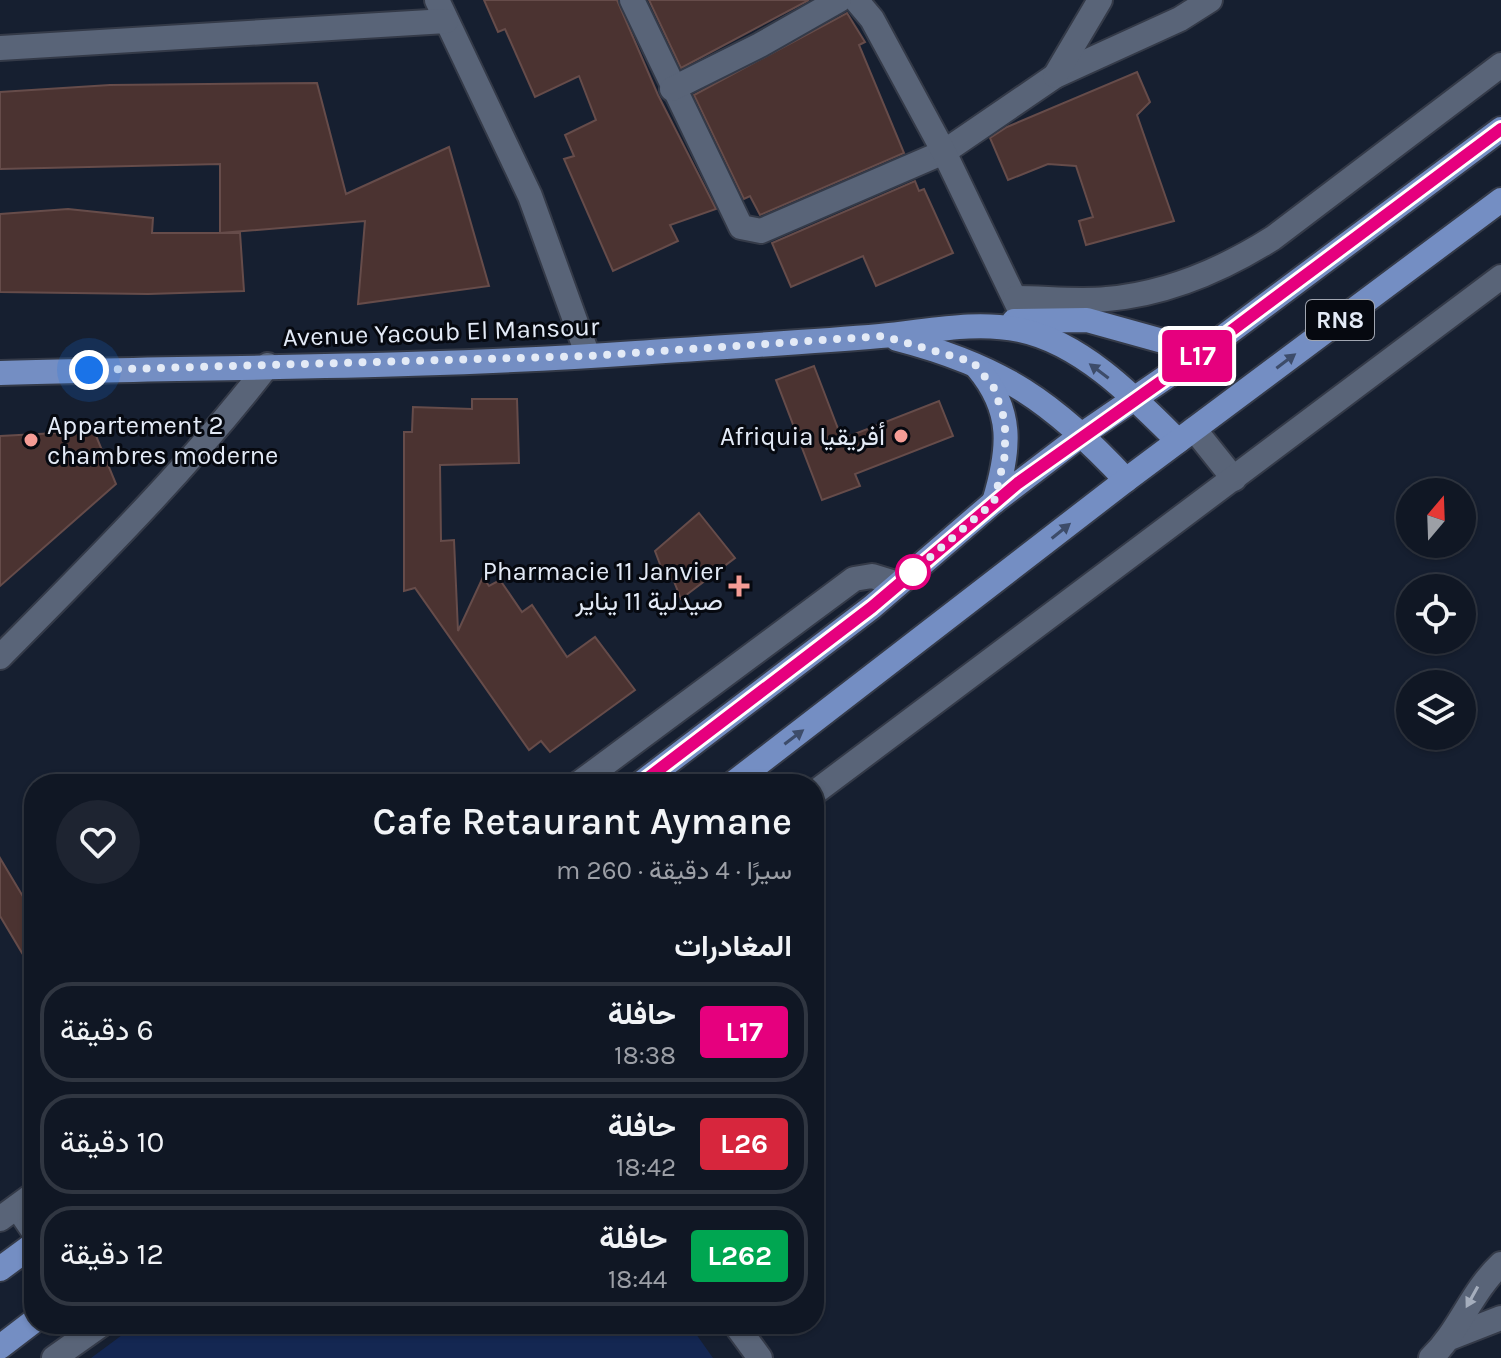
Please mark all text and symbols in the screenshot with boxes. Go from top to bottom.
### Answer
road number: RN8 [1306,300,1374,340]
street label: Avenue Yacoub El Mansour [282,311,600,353]
line badge: L17 [1151,330,1243,382]
text: L17 [1178,339,1216,372]
your location [69,350,109,390]
one-way arrow [1275,353,1296,369]
one-way arrow [1089,364,1109,380]
place label: Appartement 2 chambres moderne [47,410,278,471]
place label: Afriquia أفريقيا [720,421,885,452]
marker: Afriquia أفريقيا [892,427,910,445]
marker: Appartement 2 chambres moderne [22,431,40,449]
north arrow [1396,478,1476,558]
map controls [1396,478,1476,750]
one-way arrow [1051,524,1071,540]
unlabelled marker [896,555,930,589]
place label: Pharmacie 11 Janvier صيدلية 11 يناير [482,556,724,617]
button: locate [1396,574,1476,654]
marker: Pharmacie 11 Janvier صيدلية 11 يناير [730,577,748,595]
button: layers [1396,670,1476,750]
one-way arrow [784,729,804,745]
text: Cafe Retaurant Aymane [373,799,792,844]
button: heart [56,800,140,884]
text: سيرًا · 4 دقيقة · 260 m [556,855,792,886]
text: المغادرات [674,928,792,964]
text: حافلة [608,996,676,1032]
text: 6 دقيقة [60,1012,154,1048]
text: L17 [725,1015,763,1048]
text: 18:38 [614,1040,676,1071]
text: حافلة [608,1108,676,1144]
text: 10 دقيقة [60,1124,164,1160]
text: L26 [720,1127,768,1160]
text: 18:42 [616,1152,676,1183]
text: حافلة [599,1220,667,1256]
text: 12 دقيقة [60,1236,164,1272]
text: L262 [707,1239,772,1272]
text: 18:44 [608,1264,667,1295]
one-way arrow [1465,1286,1479,1308]

